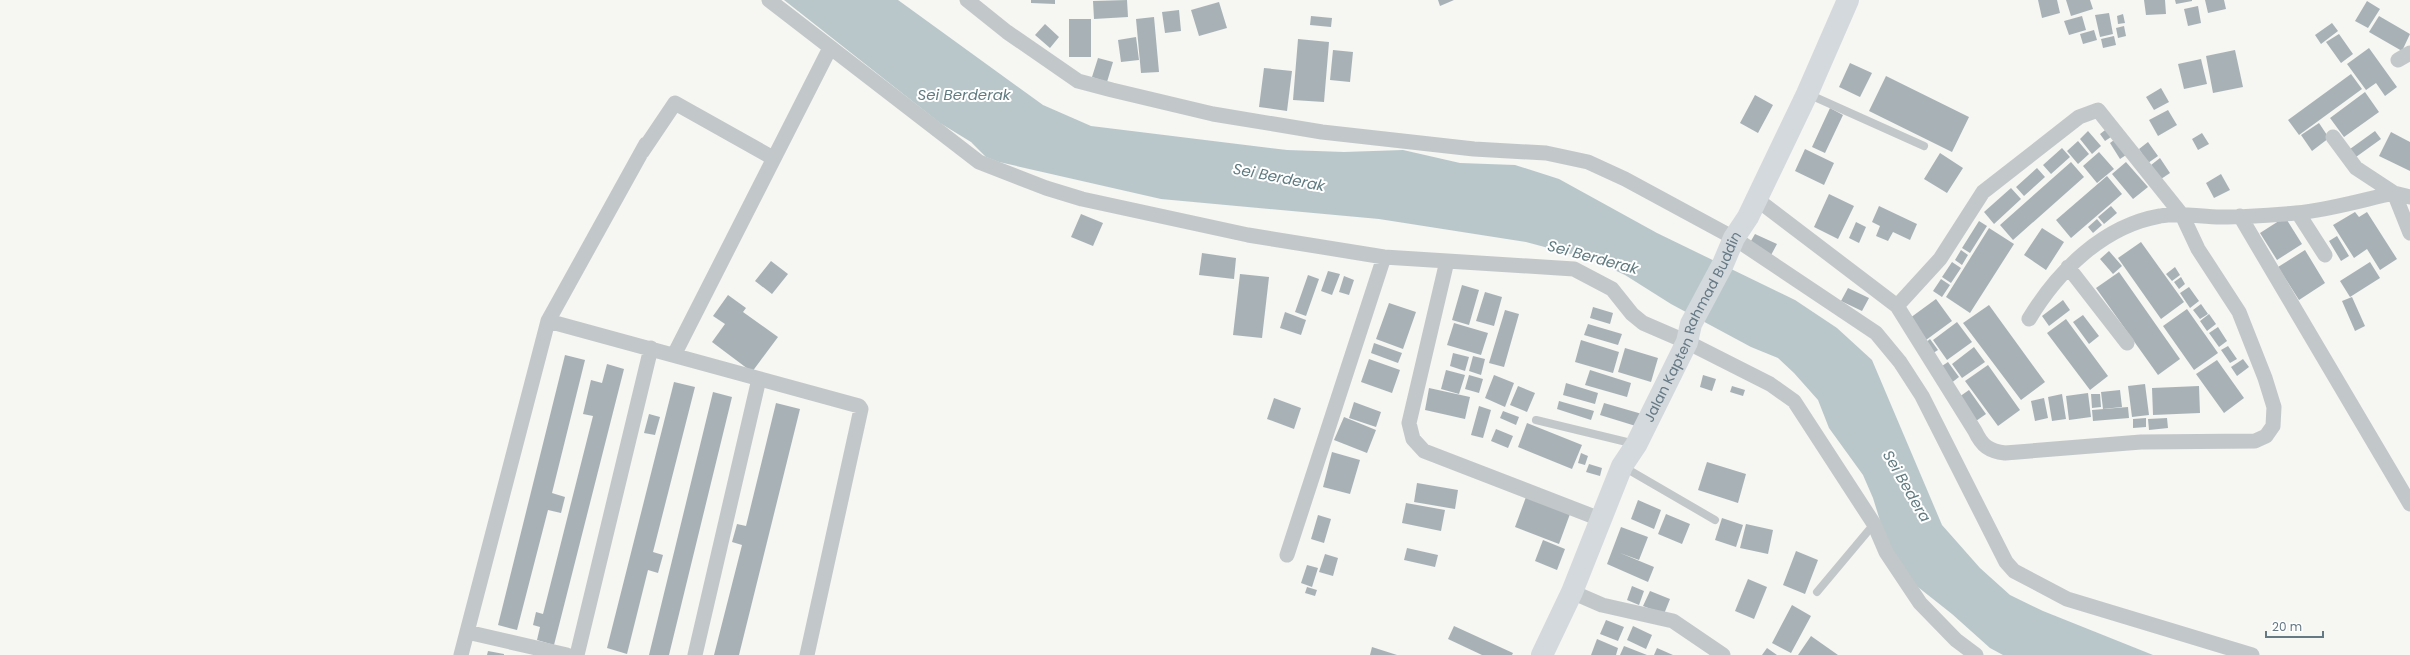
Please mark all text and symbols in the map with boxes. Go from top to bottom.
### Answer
water label: Sei Berderak [917,84,1012,105]
water label: Sei Berderak [1231,158,1328,196]
street label: Jalan Kapten Rahmad Buddin [1639,227,1746,425]
water label: Sei Berderak [1545,235,1642,280]
water label: Sei Bedera [1878,446,1936,526]
scale bar [2266,613,2323,639]
text: 20 m [2272,618,2302,635]

